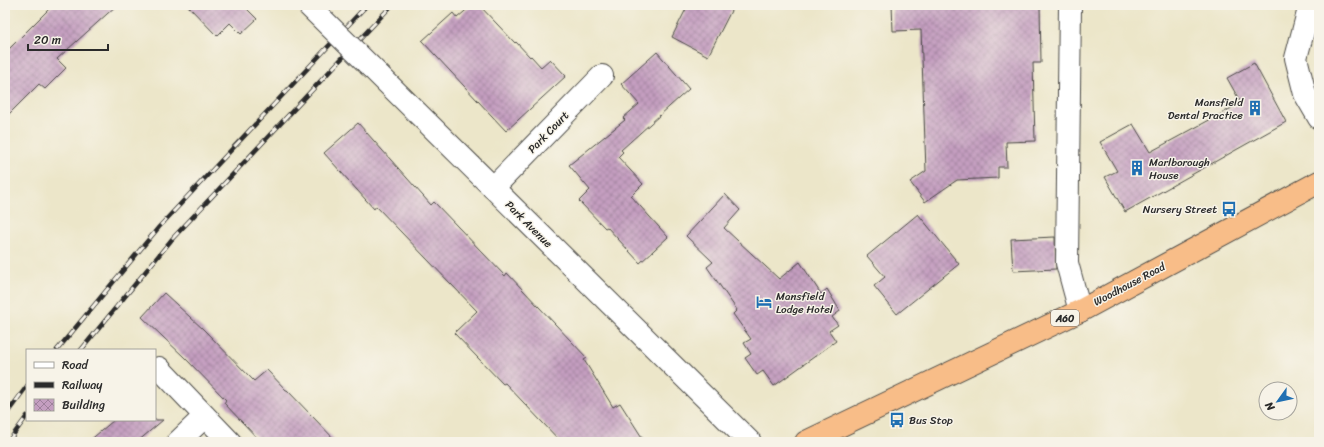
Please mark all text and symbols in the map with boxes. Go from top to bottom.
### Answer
scale bar [28,26,108,52]
text: 20 m [34,29,61,51]
place label: Mansfield Dental Practice [1168,93,1244,125]
building icon: Mansfield Dental Practice [1246,99,1264,117]
street label: Park Court [523,107,574,158]
place label: Marlborough House [1149,153,1210,185]
building icon: Marlborough House [1128,159,1146,177]
street label: Park Avenue [500,196,557,253]
place label: Nursery Street [1143,200,1217,219]
bus stop icon: Nursery Street [1220,200,1238,218]
street label: Woodhouse Road [1090,257,1170,311]
place label: Mansfield Lodge Hotel [776,287,834,319]
hotel icon: Mansfield Lodge Hotel [755,293,773,311]
road number: A60 [1051,310,1079,326]
legend [26,349,156,421]
text: Road [62,354,89,376]
text: Railway [62,374,103,396]
north arrow [1258,381,1298,421]
text: Building [62,394,105,416]
text: N [1260,397,1281,415]
bus stop icon: Bus Stop [888,411,906,429]
place label: Bus Stop [909,411,953,430]

